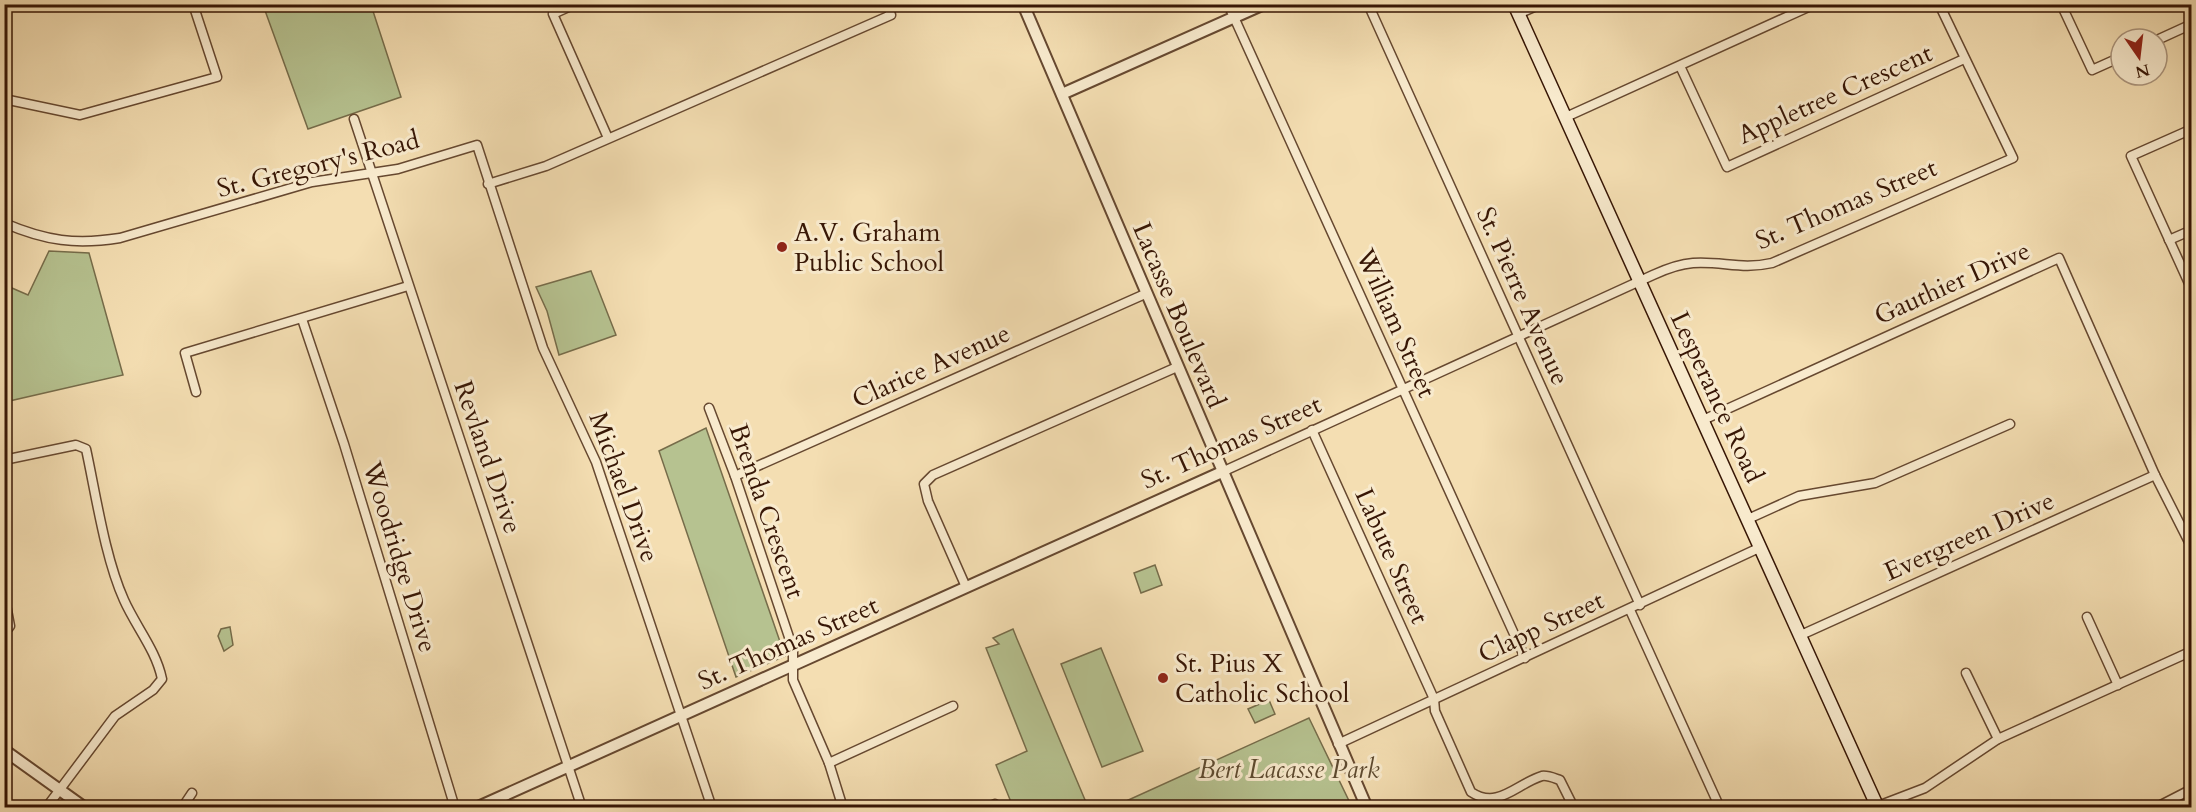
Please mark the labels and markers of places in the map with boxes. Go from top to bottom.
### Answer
place label: A.V. Graham Public School [794,215,945,280]
marker: A.V. Graham Public School [775,240,789,254]
place label: St. Pius X Catholic School [1175,646,1350,711]
marker: St. Pius X Catholic School [1156,671,1170,685]

